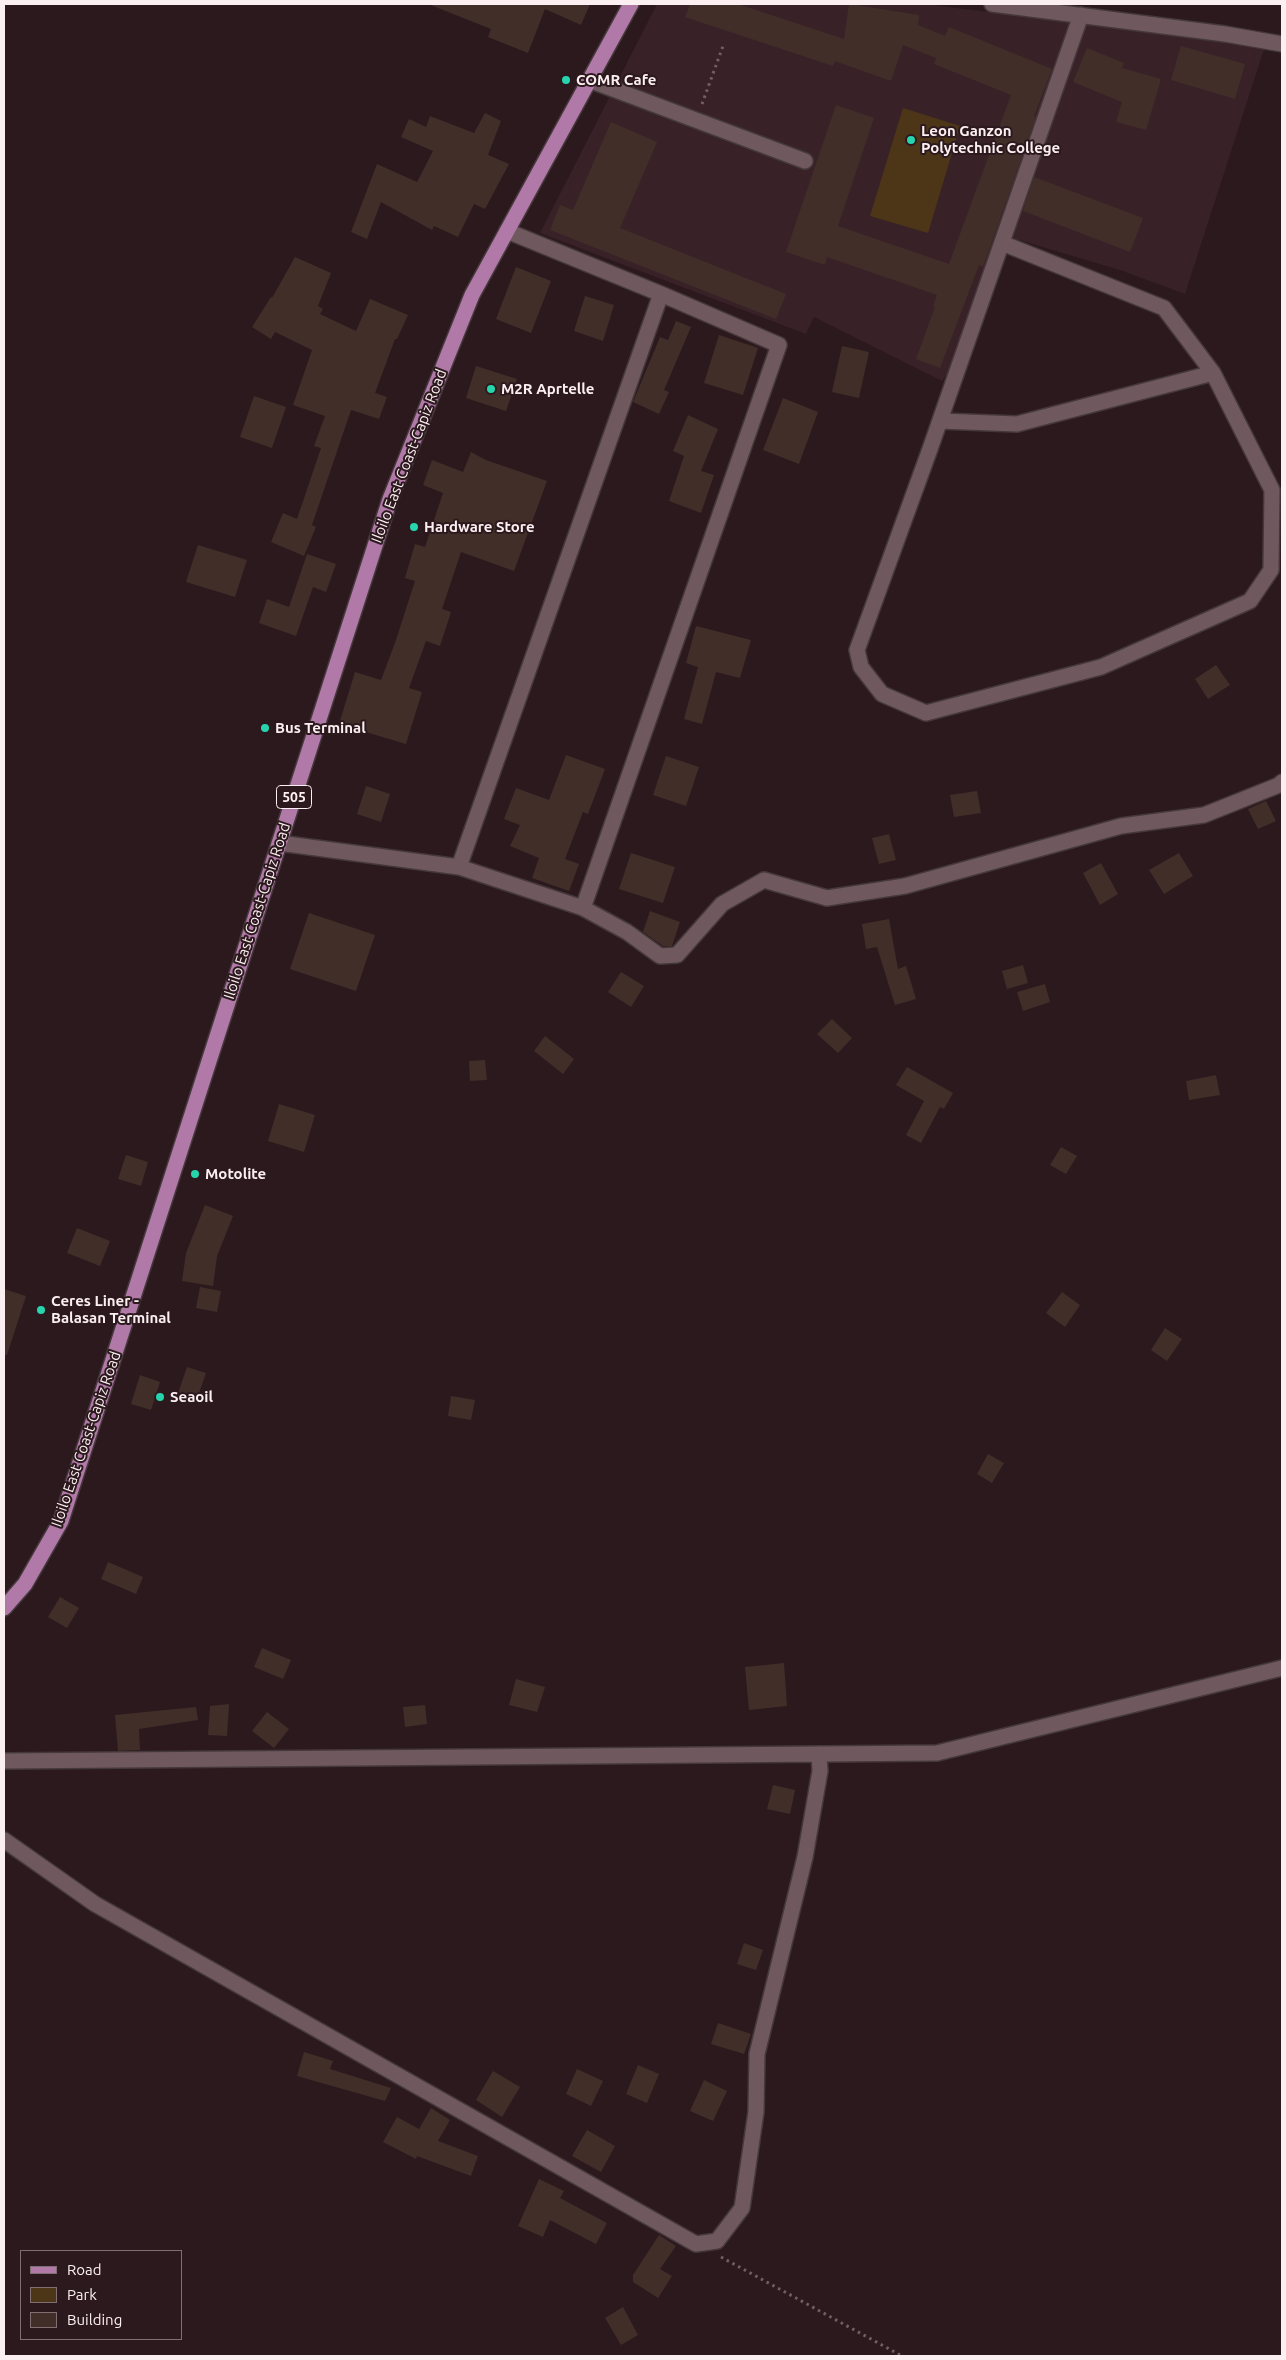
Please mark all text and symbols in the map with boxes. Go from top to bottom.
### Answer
place label: COMR Cafe [576,71,656,89]
marker: COMR Cafe [560,74,572,86]
place label: Leon Ganzon Polytechnic College [921,122,1060,157]
marker: Leon Ganzon Polytechnic College [905,134,917,146]
street label: Iloilo East Coast-Capiz Road [368,367,450,545]
place label: M2R Aprtelle [501,380,595,398]
marker: M2R Aprtelle [485,383,497,395]
place label: Hardware Store [424,518,535,536]
marker: Hardware Store [408,521,420,533]
place label: Bus Terminal [275,719,366,737]
marker: Bus Terminal [259,722,271,734]
road number: 505 [276,786,312,809]
street label: Iloilo East Coast-Capiz Road [220,820,294,1002]
place label: Motolite [205,1165,266,1183]
marker: Motolite [189,1168,201,1180]
place label: Ceres Liner - Balasan Terminal [51,1292,171,1327]
marker: Ceres Liner - Balasan Terminal [35,1304,47,1316]
street label: Iloilo East Coast-Capiz Road [47,1349,125,1529]
place label: Seaoil [170,1388,213,1406]
marker: Seaoil [154,1391,166,1403]
legend [20,2250,182,2340]
text: Road [67,2261,102,2278]
text: Park [67,2286,97,2303]
text: Building [67,2311,122,2328]

